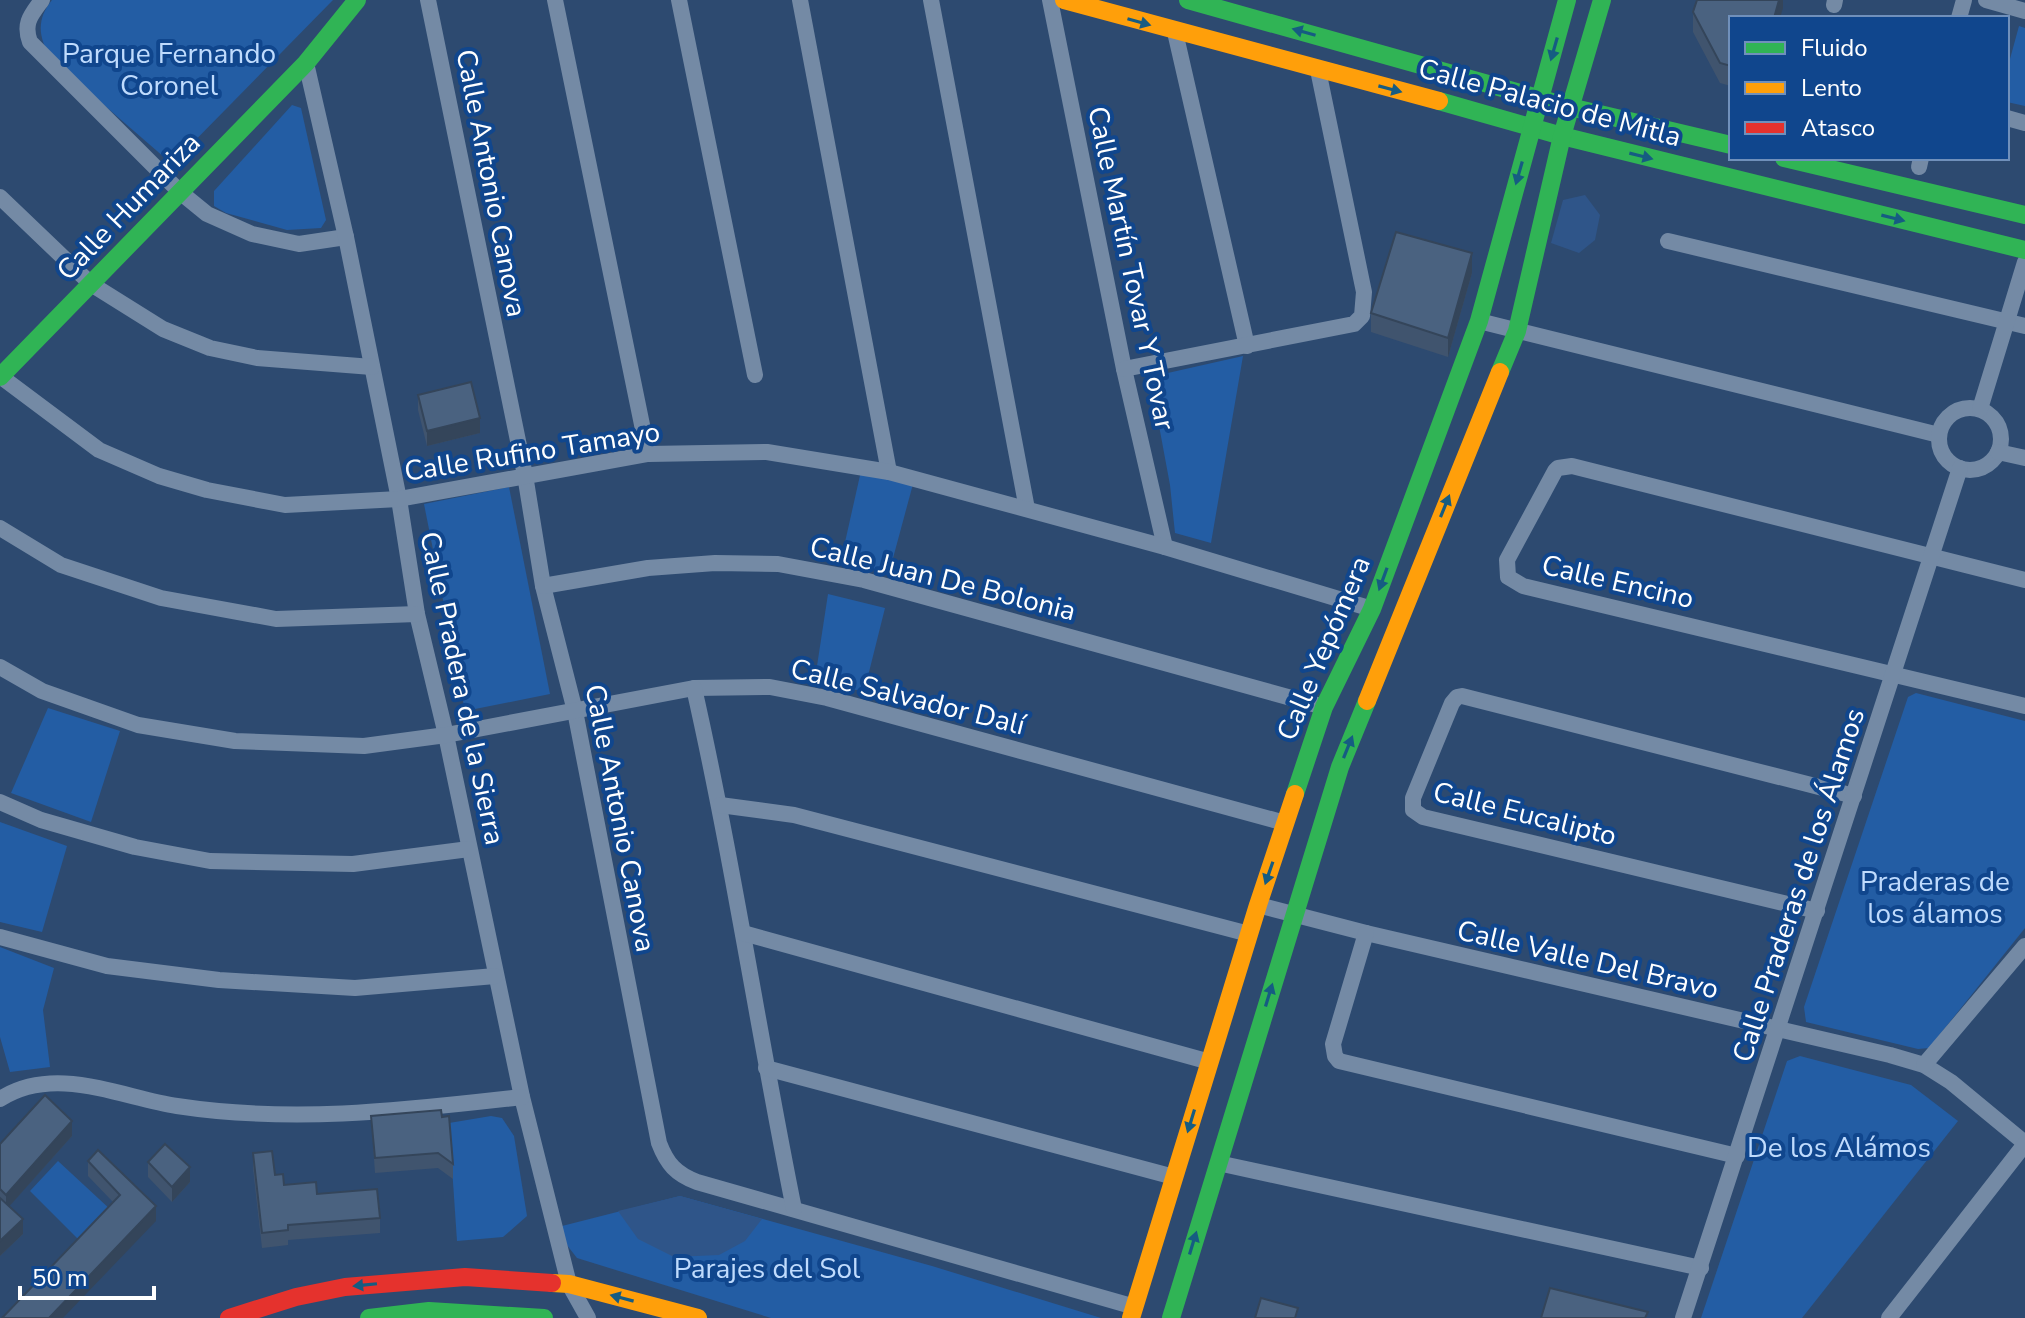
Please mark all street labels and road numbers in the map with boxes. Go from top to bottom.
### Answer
street label: Calle Antonio Canova [446,46,536,320]
street label: Calle Palacio de Mitla [1414,50,1685,156]
street label: Calle Martín Tovar Y Tovar [1078,103,1184,434]
street label: Calle Humariza [48,125,209,289]
street label: Calle Rufino Tamayo [402,413,663,491]
street label: Calle Pradera de la Sierra [410,528,514,848]
street label: Calle Juan De Bolonia [806,528,1080,630]
street label: Calle Encino [1538,546,1698,618]
street label: Calle Yepómera [1268,550,1380,746]
street label: Calle Salvador Dalí [787,649,1030,745]
street label: Calle Antonio Canova [575,681,665,955]
street label: Calle Praderas de los Álamos [1724,704,1874,1067]
street label: Calle Eucalipto [1429,773,1620,855]
street label: Calle Valle Del Bravo [1453,911,1722,1009]

